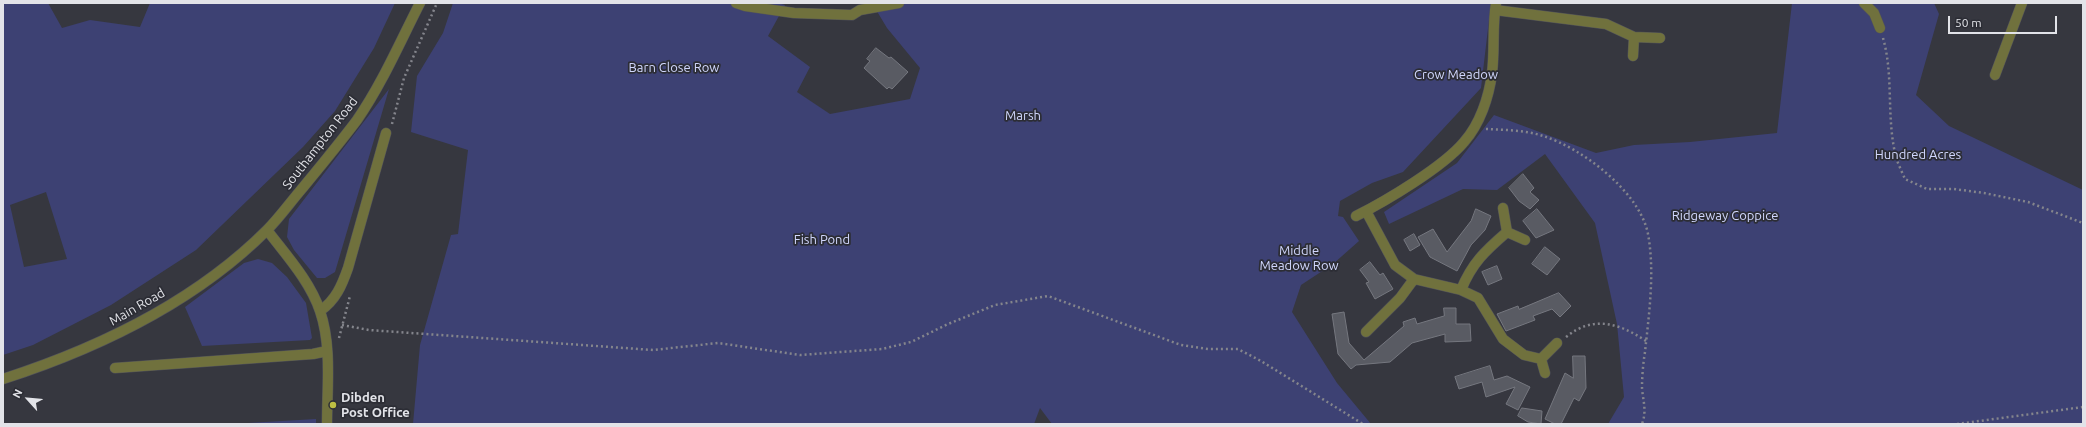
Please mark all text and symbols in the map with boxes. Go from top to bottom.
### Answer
scale bar [1950,8,2059,34]
text: 50 m [1955,16,1982,29]
park label: Barn Close Row [629,60,719,76]
park label: Crow Meadow [1414,67,1498,83]
street label: Southampton Road [279,94,361,192]
park label: Marsh [1005,108,1041,124]
park label: Hundred Acres [1875,147,1961,163]
park label: Ridgeway Coppice [1672,208,1778,224]
park label: Fish Pond [794,232,850,248]
park label: Middle Meadow Row [1259,243,1339,274]
street label: Main Road [106,285,168,329]
north arrow [8,379,48,419]
text: N [10,387,25,400]
place label: Dibden Post Office [341,390,410,421]
marker: Dibden Post Office [328,400,338,410]

